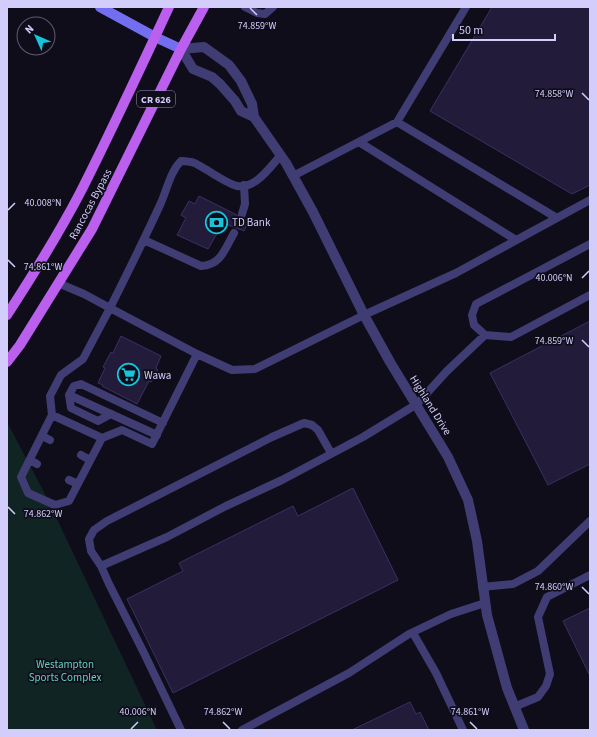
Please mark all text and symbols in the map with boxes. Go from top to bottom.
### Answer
north arrow [16,16,56,56]
scale bar [453,16,555,42]
text: 74.859°W [238,19,276,33]
text: N [21,21,37,37]
text: 50 m [459,22,483,39]
text: 74.858°W [535,87,573,101]
road number: CR 626 [137,91,175,107]
street label: Rancocas Bypass [66,166,116,242]
text: 40.008°N [24,196,62,210]
bank icon: TD Bank [203,209,229,235]
place label: TD Bank [232,215,271,230]
text: 74.861°W [24,260,62,274]
text: 40.006°N [535,271,573,285]
text: 74.859°W [535,334,573,348]
supermarket icon: Wawa [115,362,141,388]
place label: Wawa [144,368,171,383]
street label: Highland Drive [406,372,455,438]
text: 74.862°W [24,507,62,521]
text: 74.860°W [535,580,573,594]
park label: Westampton Sports Complex [29,657,101,685]
text: 40.006°N [119,705,157,719]
text: 74.862°W [204,705,242,719]
text: 74.861°W [451,705,489,719]

